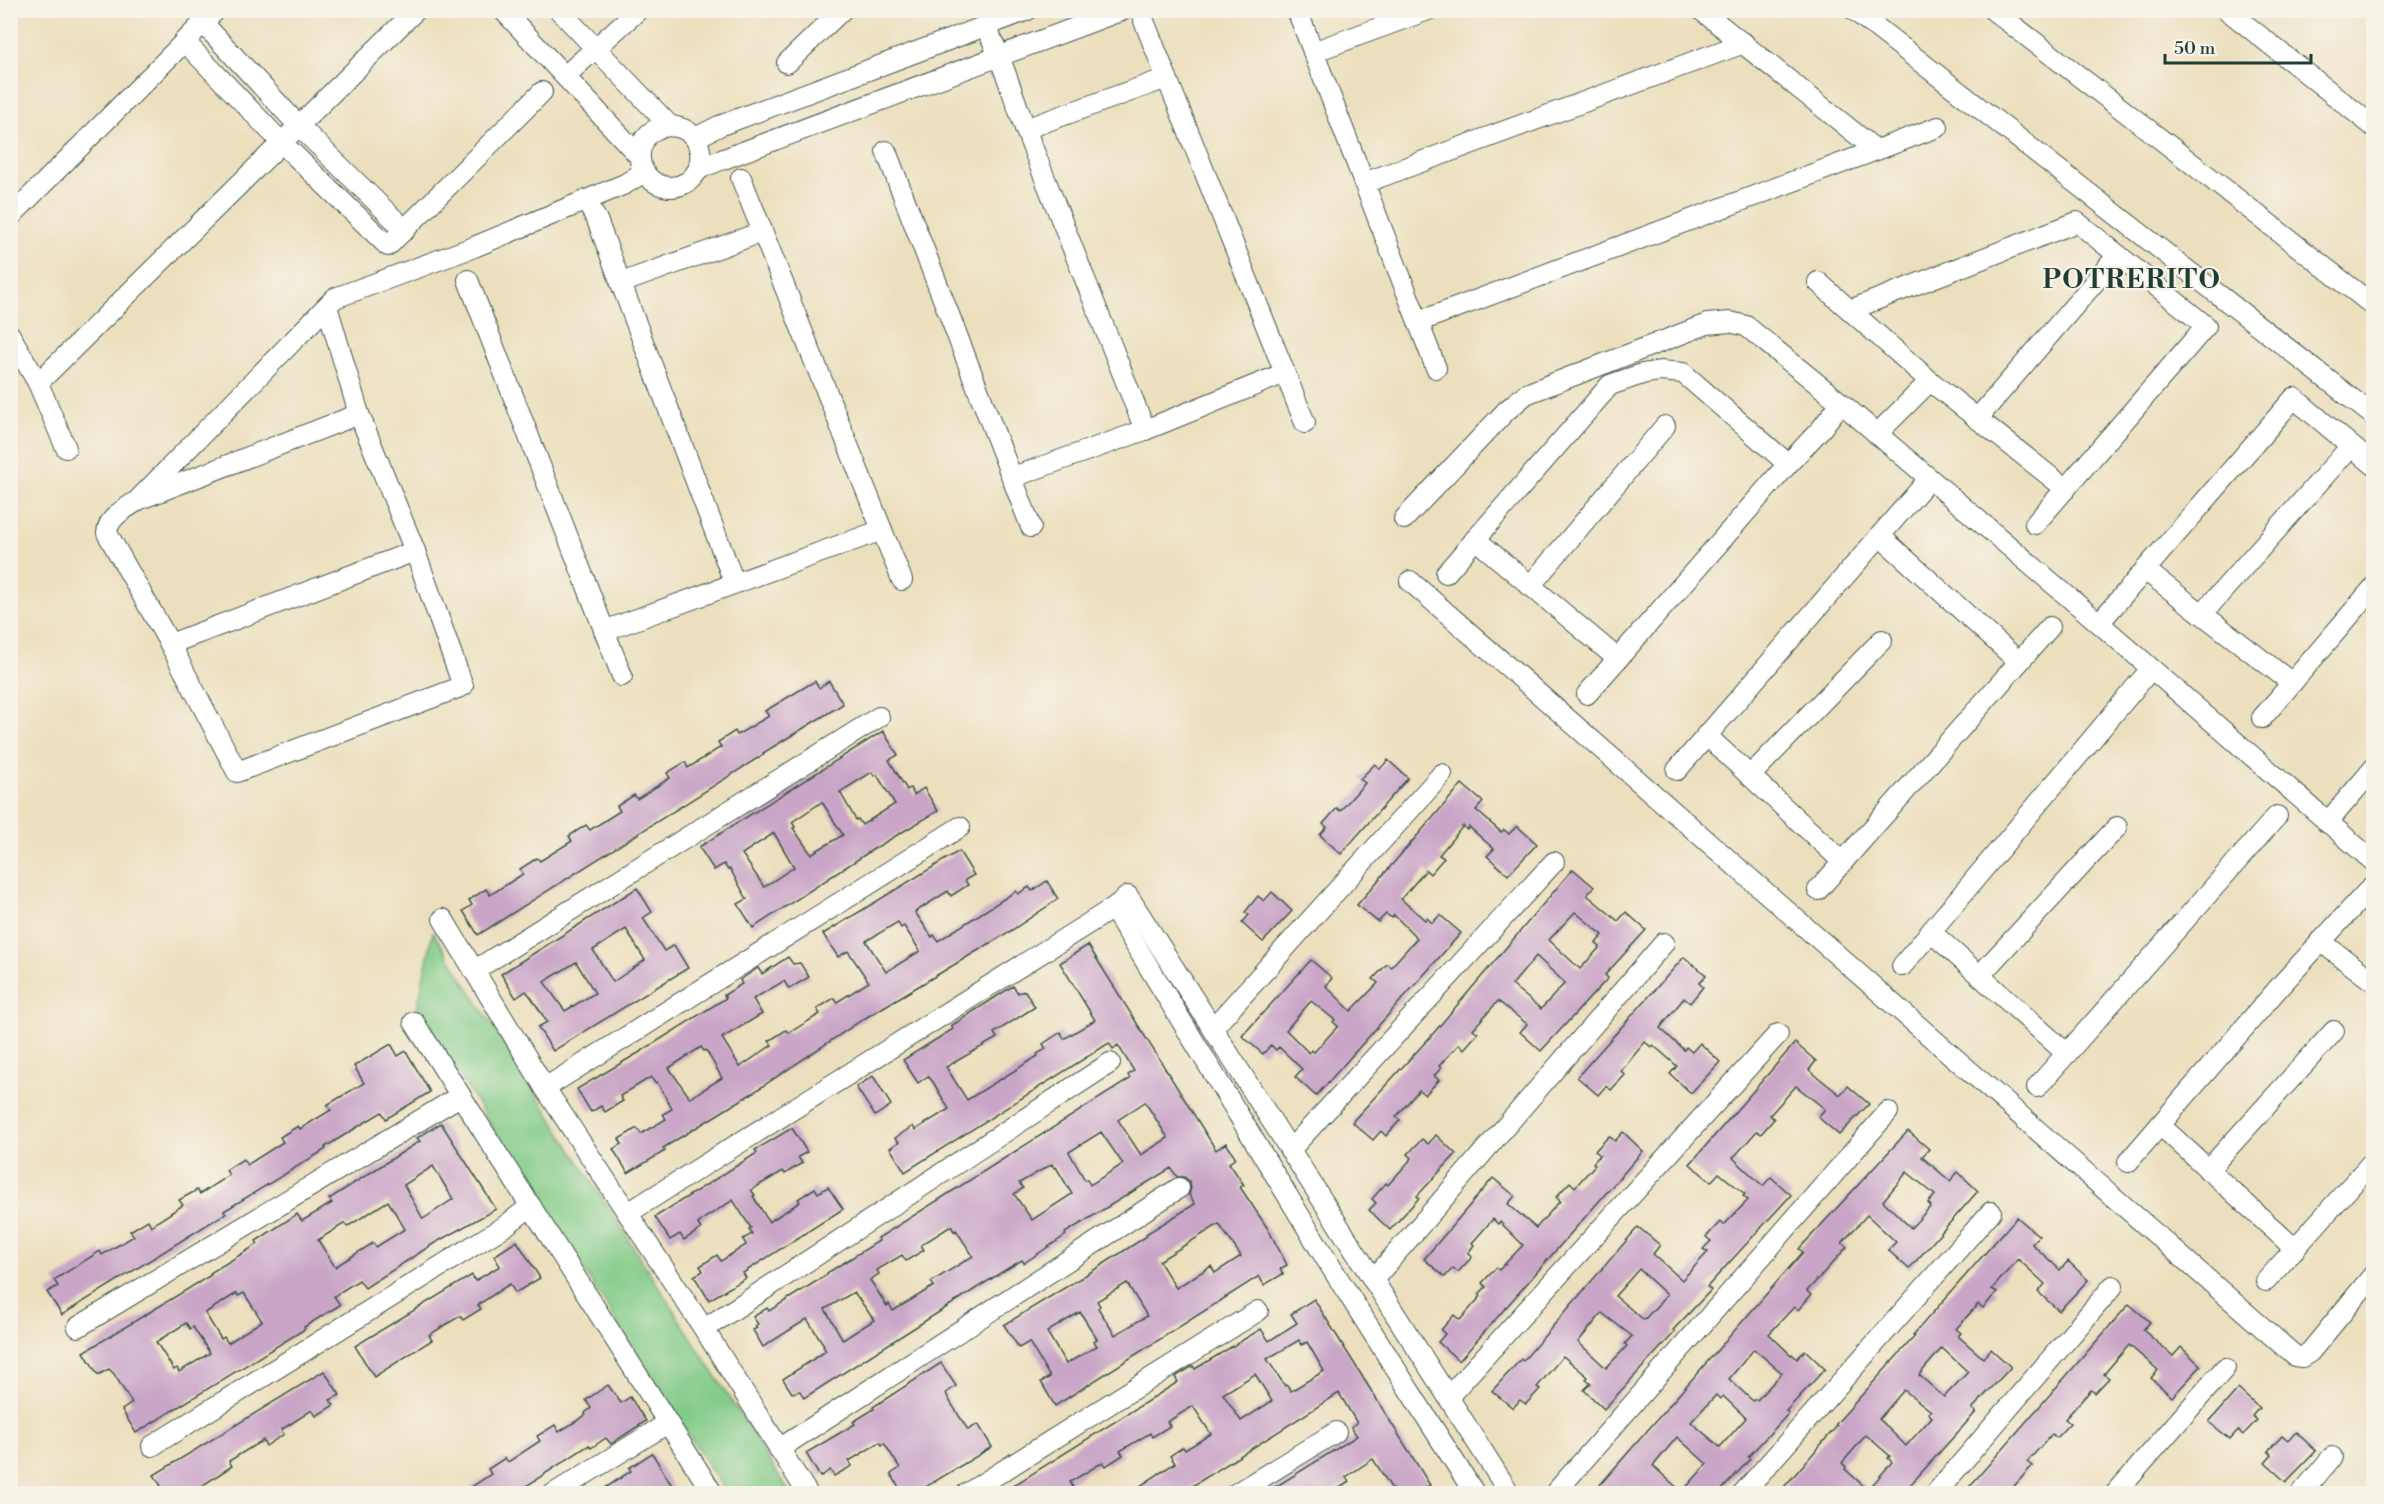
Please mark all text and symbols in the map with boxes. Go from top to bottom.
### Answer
scale bar [2165,27,2310,65]
text: 50 m [2174,37,2216,60]
district label: POTRERITO [2043,264,2221,296]

